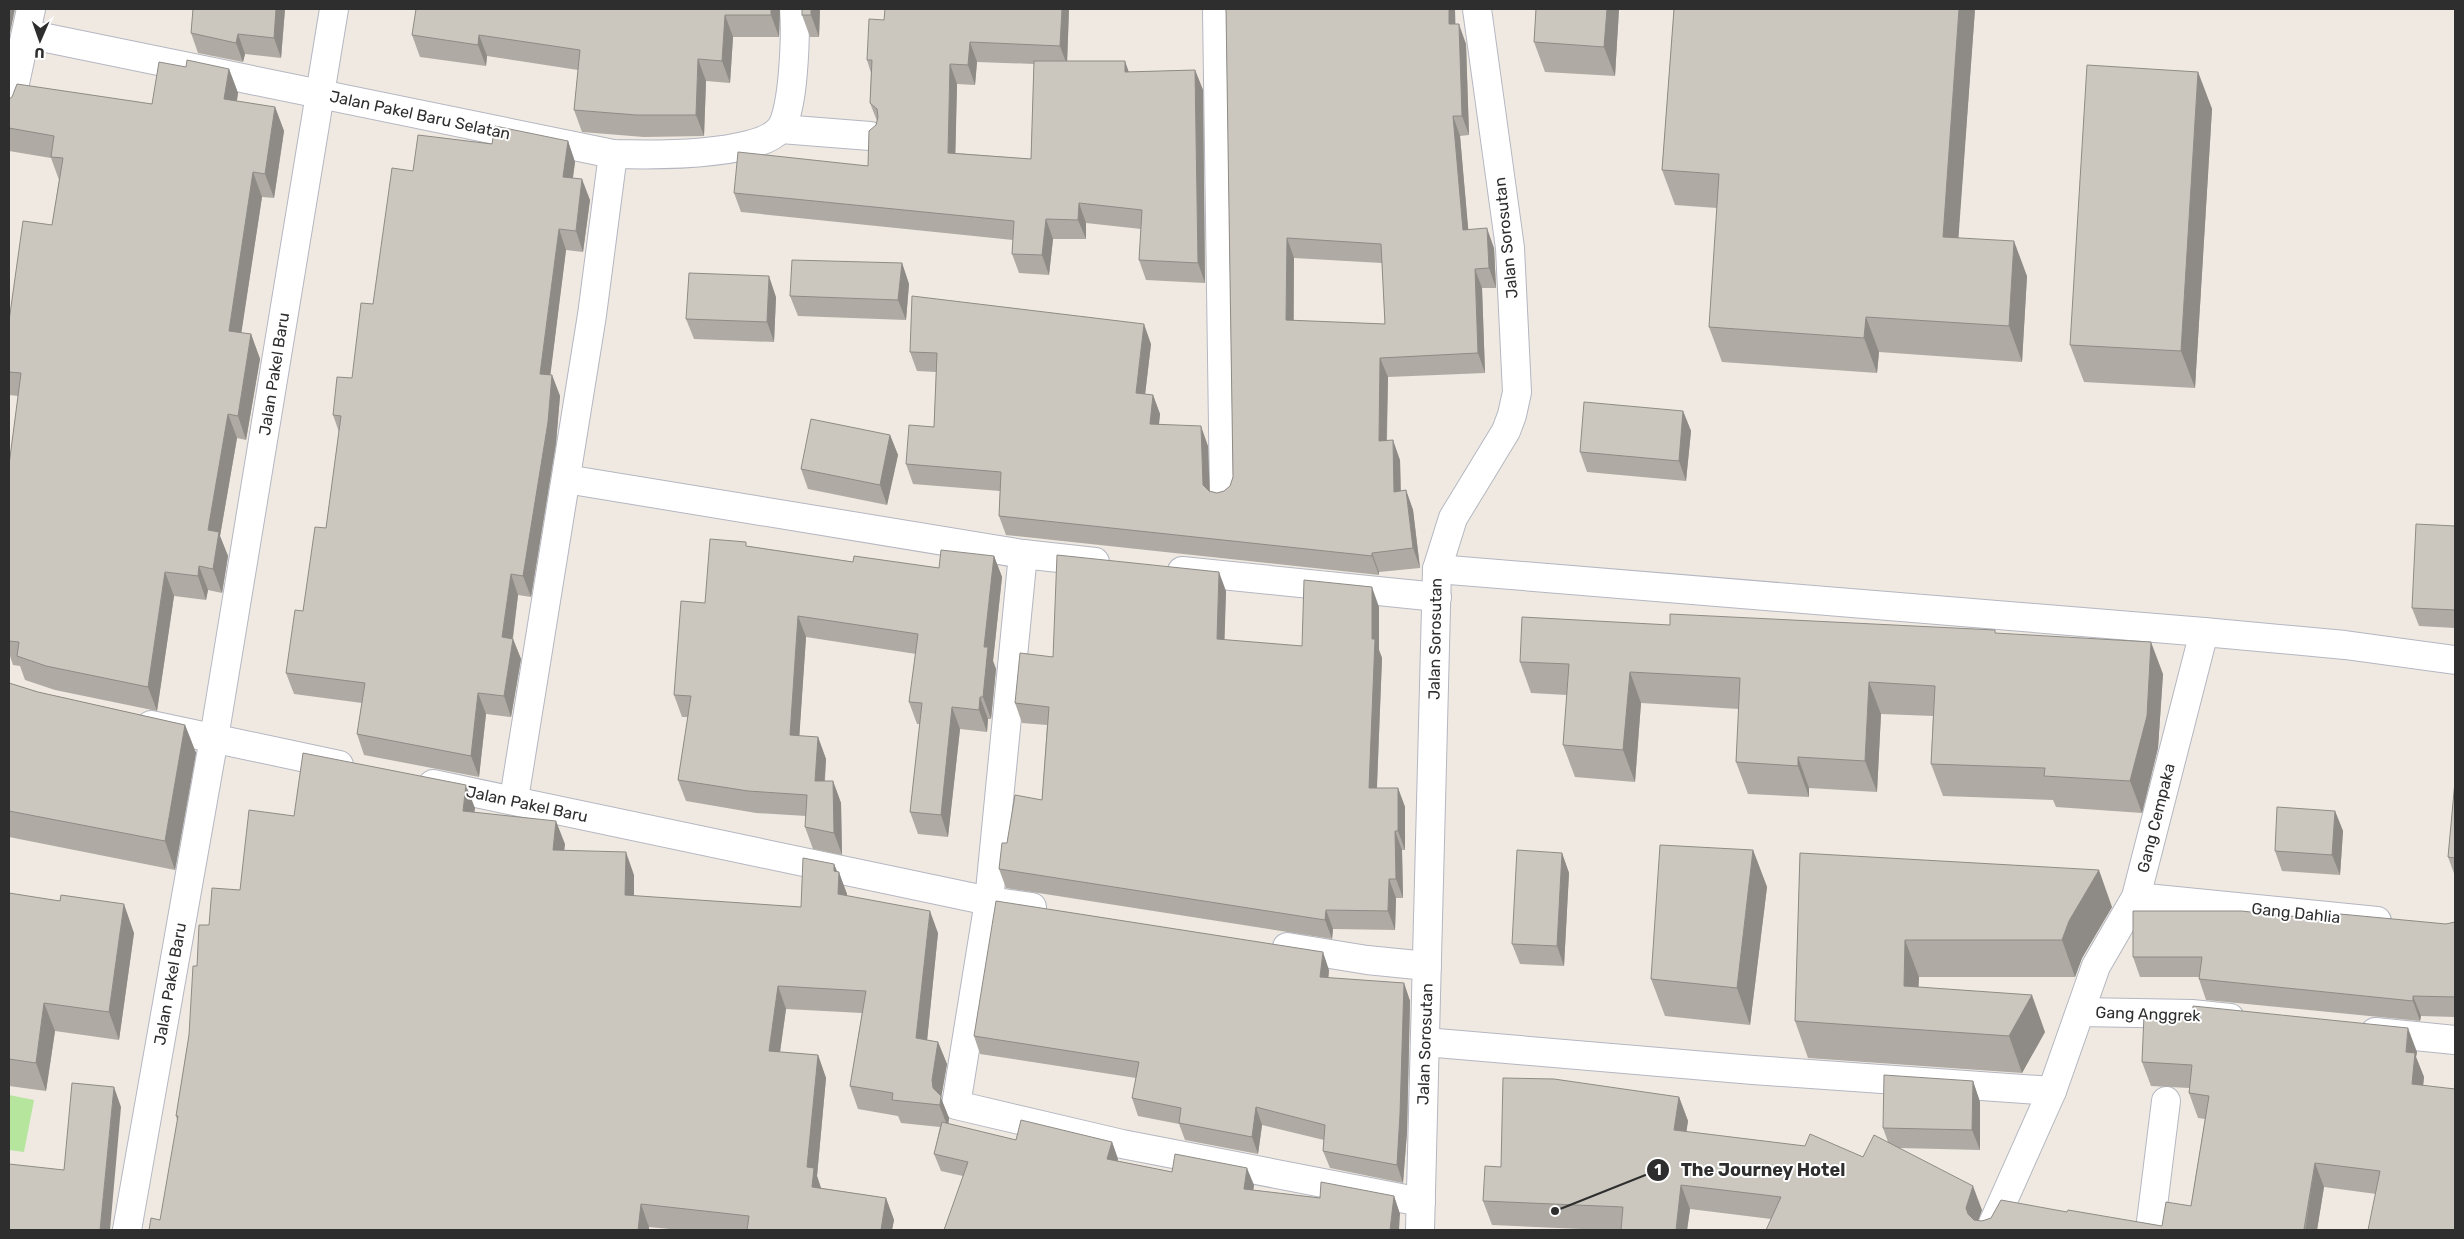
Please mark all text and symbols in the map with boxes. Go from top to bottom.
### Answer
north arrow [15,15,65,65]
text: U [34,44,45,61]
street label: Jalan Pakel Baru Selatan [328,87,512,143]
street label: Jalan Sorosutan [1490,176,1522,300]
street label: Jalan Pakel Baru [255,311,293,437]
street label: Jalan Sorosutan [1424,578,1446,700]
street label: Gang Cempaka [2133,761,2179,875]
street label: Jalan Pakel Baru [464,782,590,826]
street label: Gang Dahlia [2251,899,2341,927]
street label: Jalan Pakel Baru [150,921,190,1047]
street label: Jalan Sorosutan [1413,983,1437,1105]
street label: Gang Anggrek [2095,1003,2202,1025]
callout: The Journey Hotel [1645,1153,1855,1186]
text: The Journey Hotel [1681,1159,1845,1181]
text: 1 [1654,1161,1662,1179]

